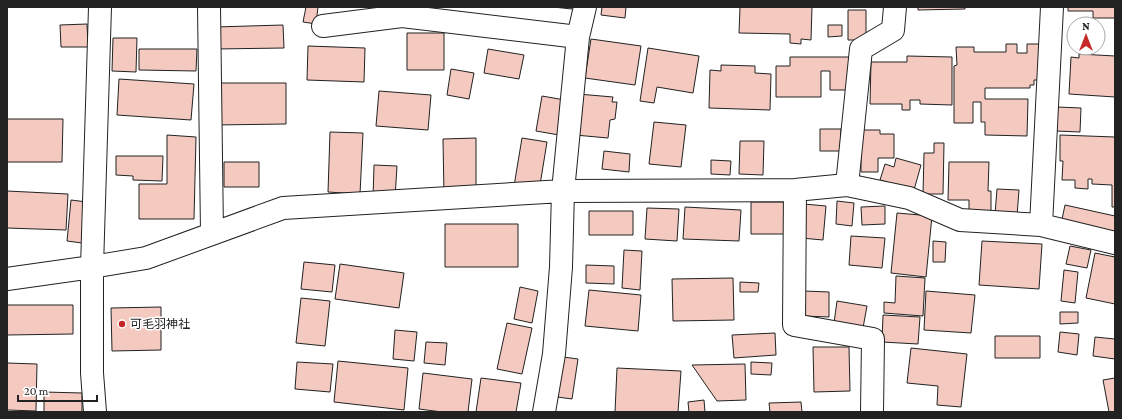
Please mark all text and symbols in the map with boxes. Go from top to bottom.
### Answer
north arrow [1066,16,1106,56]
text: N [1082,20,1090,32]
place label: 可毛羽神社 [130,317,190,331]
marker: 可毛羽神社 [117,319,127,329]
scale bar [18,377,97,403]
text: 20 m [24,384,49,398]

